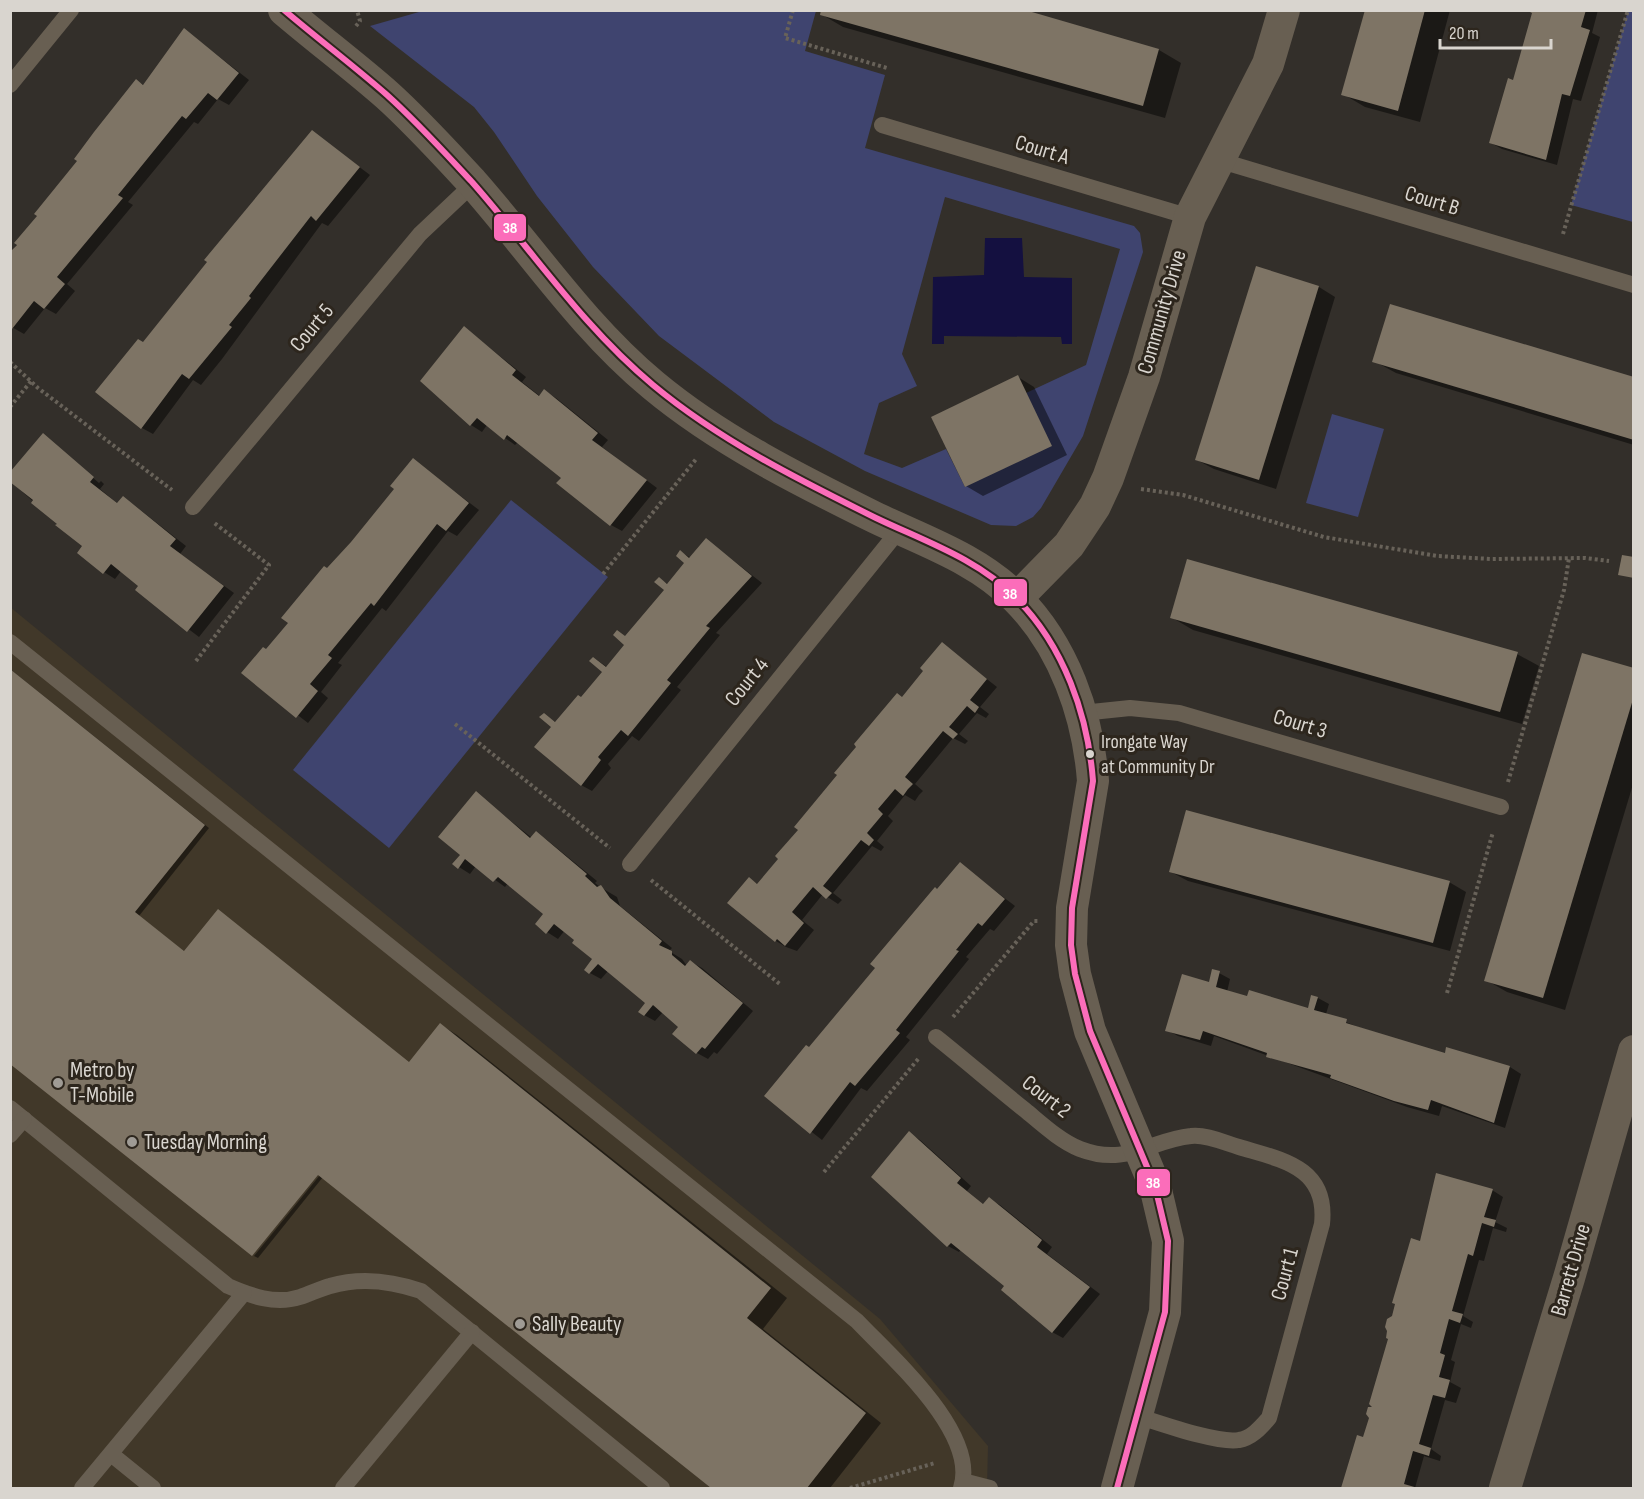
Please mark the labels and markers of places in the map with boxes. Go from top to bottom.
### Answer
place label: Irongate Way at Community Dr [1101,730,1215,779]
marker: Irongate Way at Community Dr [1084,748,1096,760]
place label: Metro by T-Mobile [70,1057,135,1109]
marker: Metro by T-Mobile [51,1076,65,1090]
place label: Tuesday Morning [144,1129,267,1156]
marker: Tuesday Morning [125,1135,139,1149]
place label: Sally Beauty [532,1311,622,1338]
marker: Sally Beauty [513,1317,527,1331]

